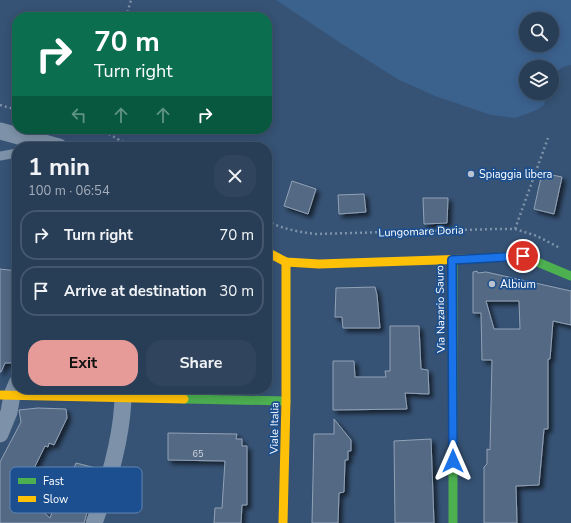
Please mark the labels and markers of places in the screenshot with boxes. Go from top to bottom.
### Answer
place label: Spiaggia libera [479,167,553,182]
marker: Spiaggia libera [466,169,476,179]
pin [506,239,540,273]
place label: Albium [500,277,536,292]
marker: Albium [487,279,497,289]

